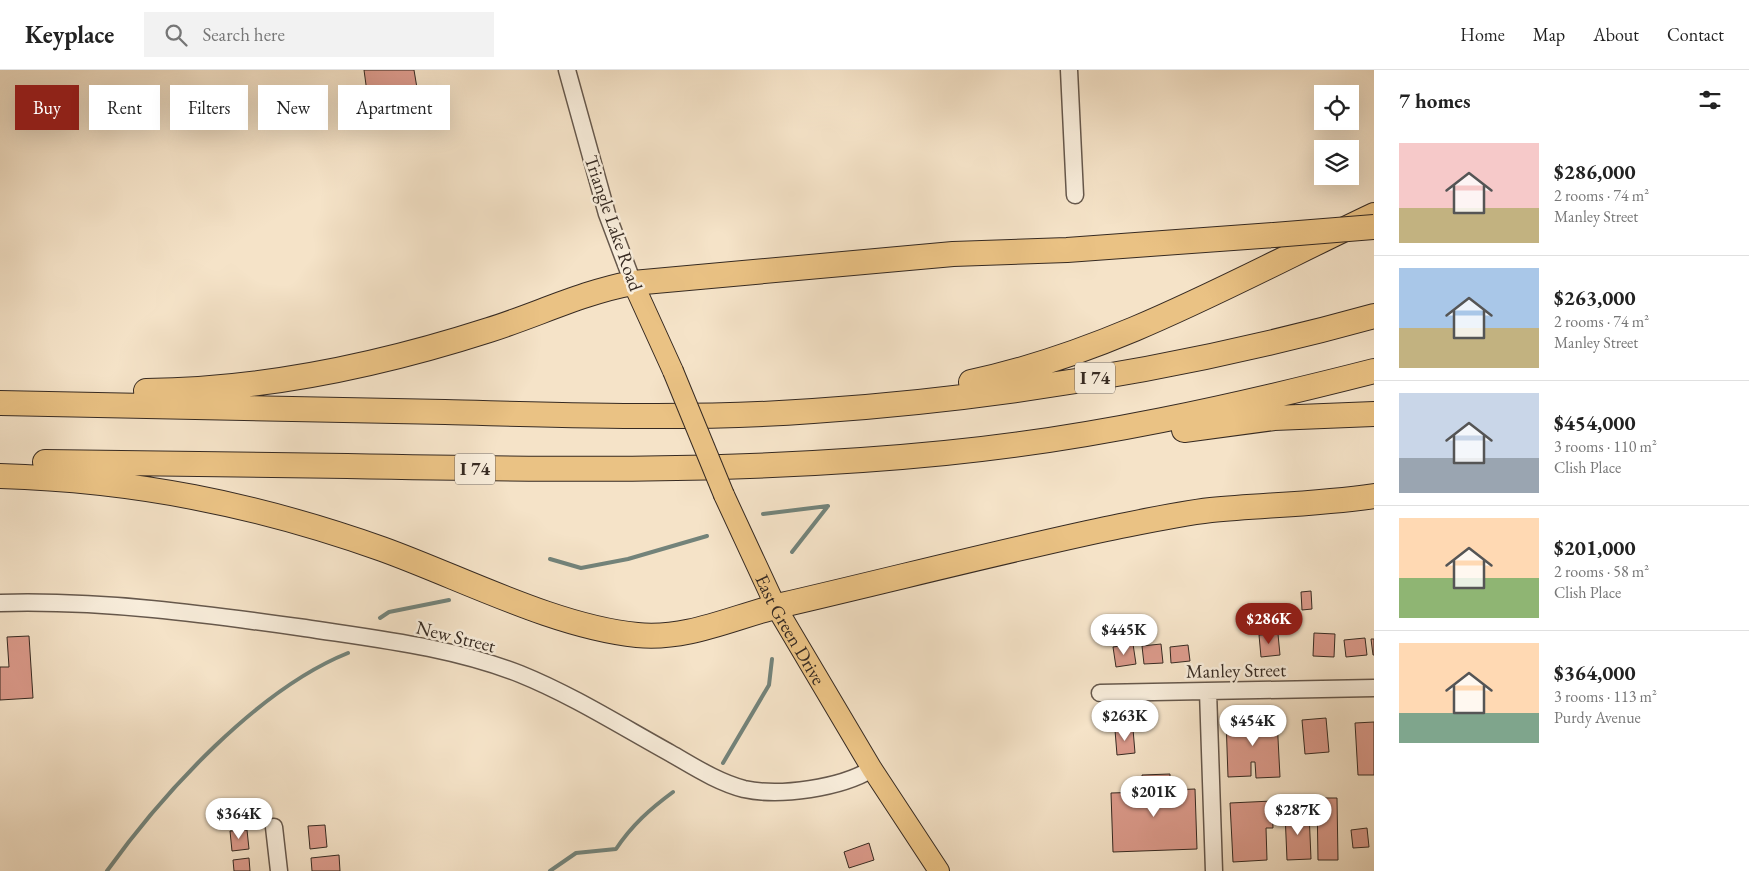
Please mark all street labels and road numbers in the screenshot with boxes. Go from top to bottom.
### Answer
street label: Triangle Lake Road [579,152,649,295]
road number: I 74 [1075,362,1115,394]
road number: I 74 [455,454,495,484]
street label: East Green Drive [749,570,831,689]
street label: New Street [414,615,498,658]
street label: Manley Street [1186,657,1286,684]

